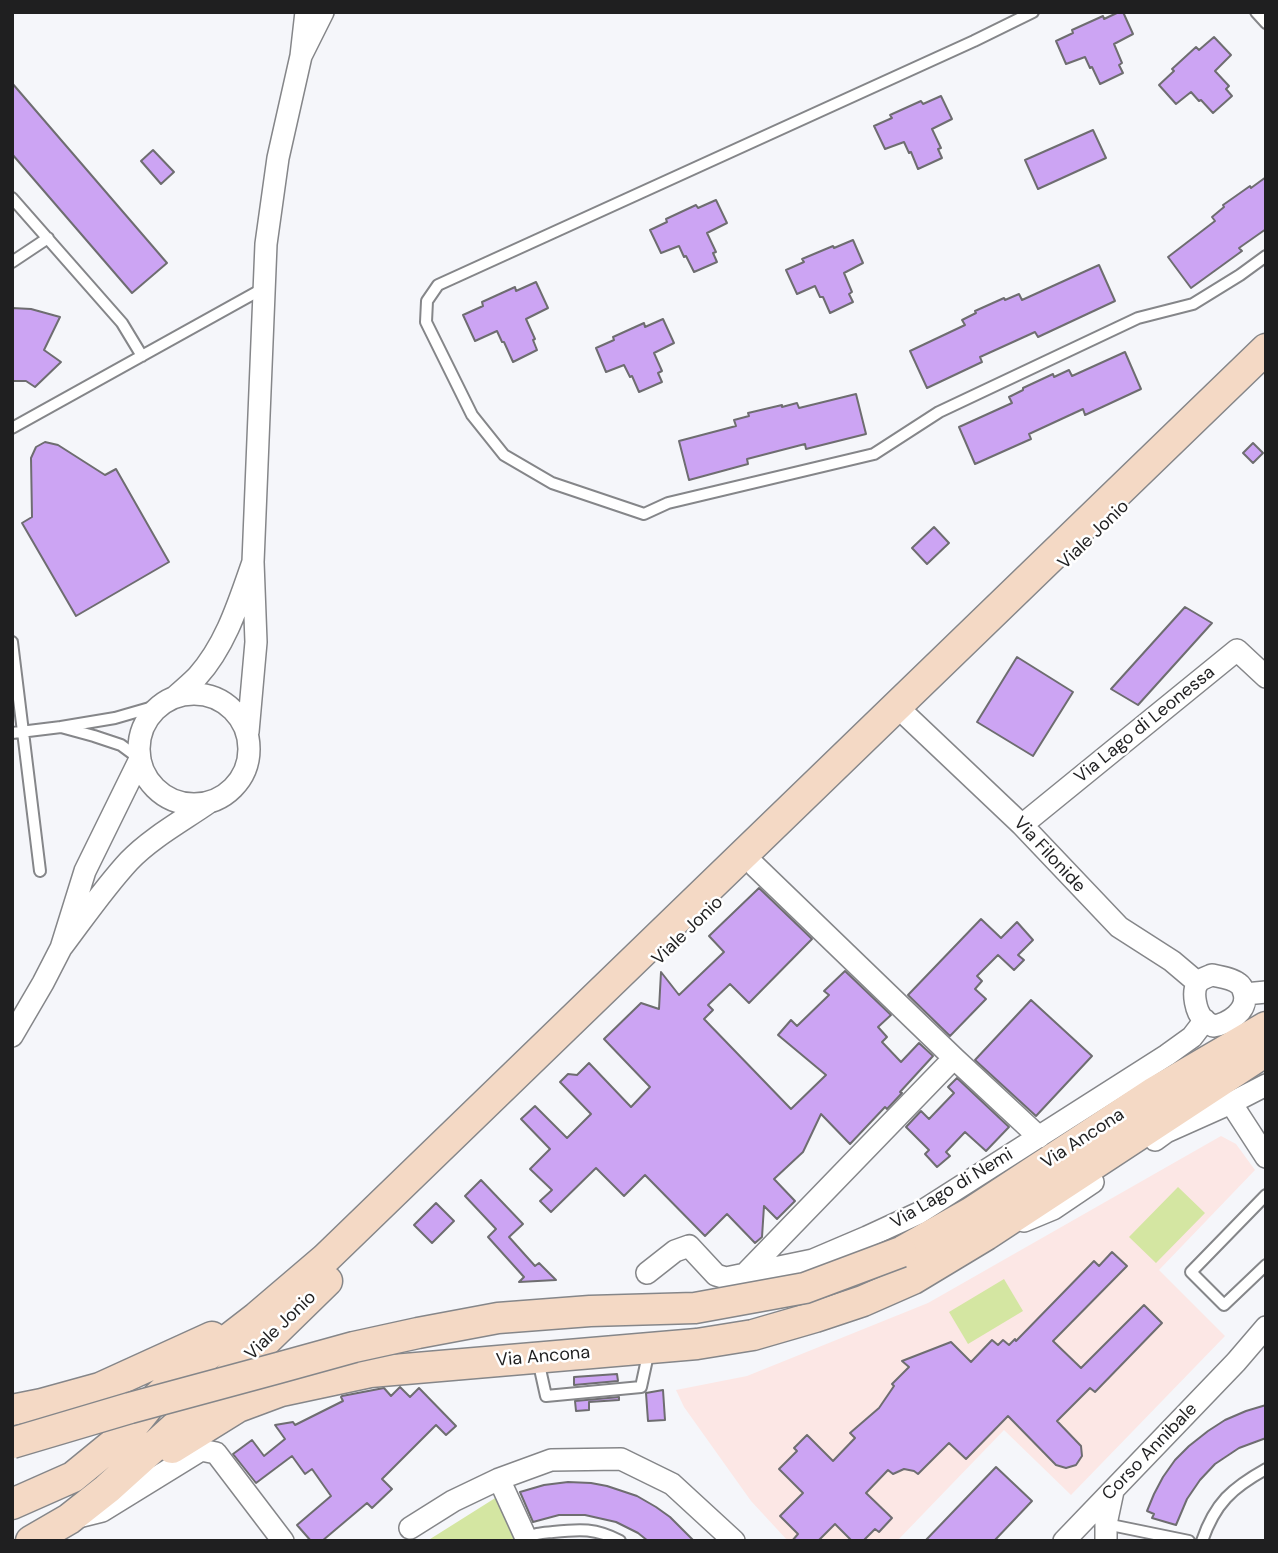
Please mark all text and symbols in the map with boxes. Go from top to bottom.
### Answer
street label: Viale Jonio [1054,496,1134,574]
street label: Via Lago di Leonessa [1071,662,1219,788]
street label: Via Filonide [1008,813,1090,897]
street label: Viale Jonio [648,892,728,970]
street label: Via Ancona [1038,1104,1128,1174]
street label: Via Lago di Nemi [887,1144,1017,1234]
street label: Viale Jonio [241,1287,321,1365]
street label: Via Ancona [495,1342,591,1372]
street label: Corso Annibale [1098,1399,1202,1505]

